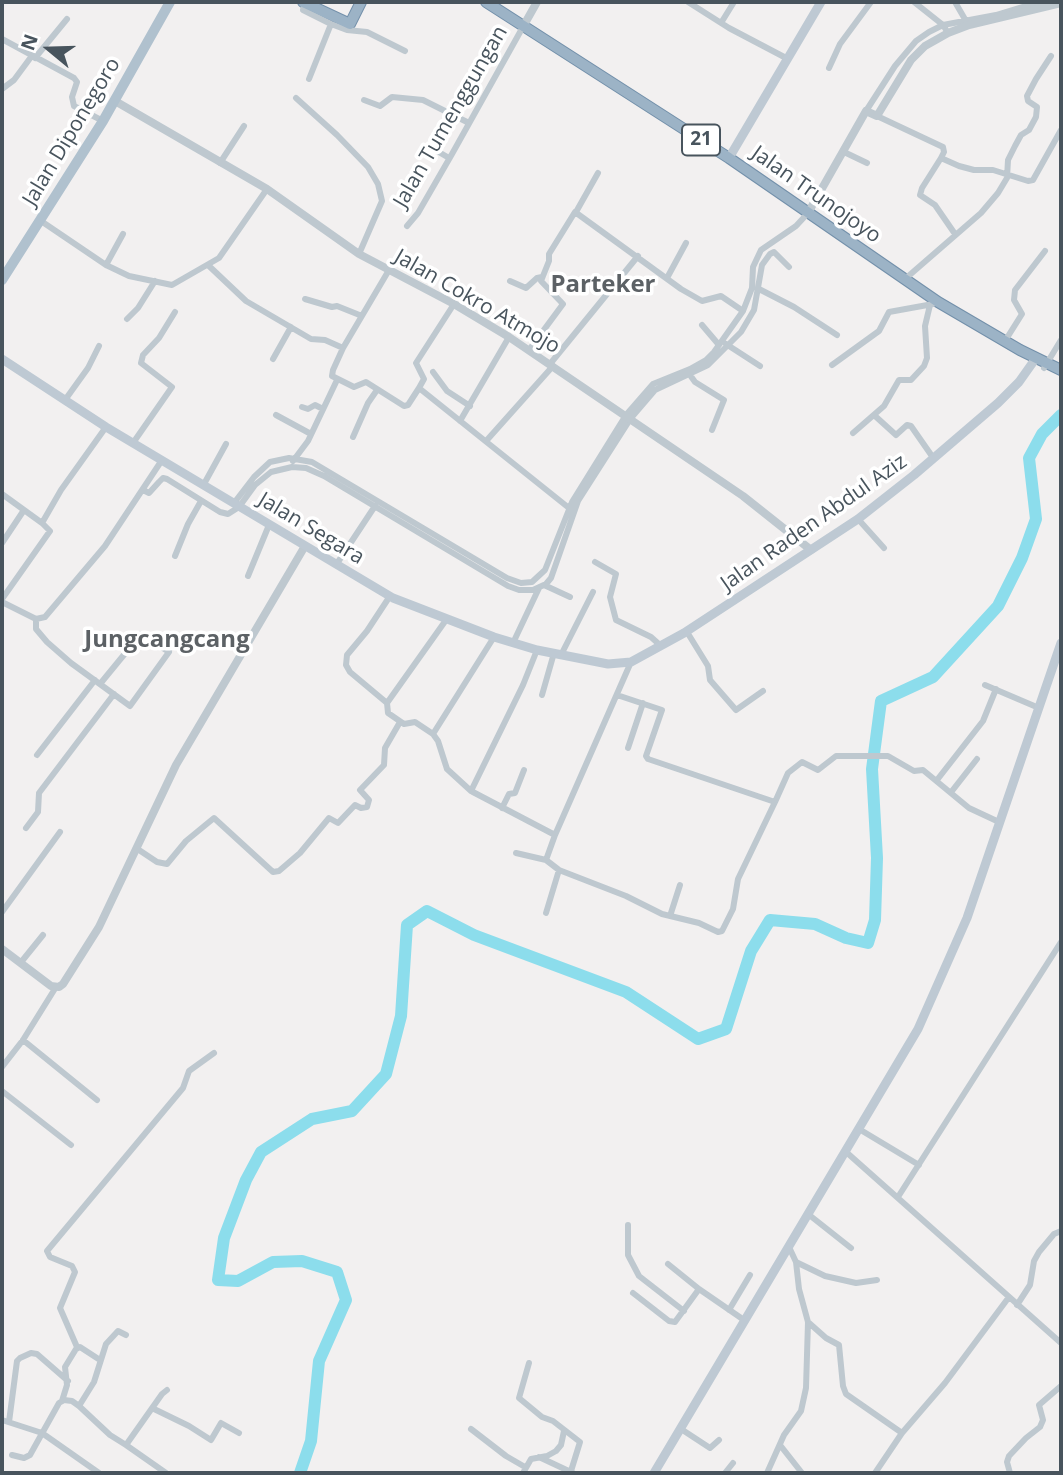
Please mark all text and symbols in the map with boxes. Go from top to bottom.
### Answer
north arrow [14,14,84,84]
street label: Jalan Tumenggungan [389,22,513,212]
text: N [14,31,44,54]
street label: Jalan Diponegoro [18,53,126,211]
road number: 21 [682,124,720,156]
street label: Jalan Trunojoyo [746,141,886,249]
street label: Jalan Cokro Atmojo [390,244,564,360]
district label: Parteker [550,271,656,299]
street label: Jalan Raden Abdul Aziz [716,449,912,597]
street label: Jalan Segara [253,487,369,571]
district label: Jungcangcang [84,626,250,654]

